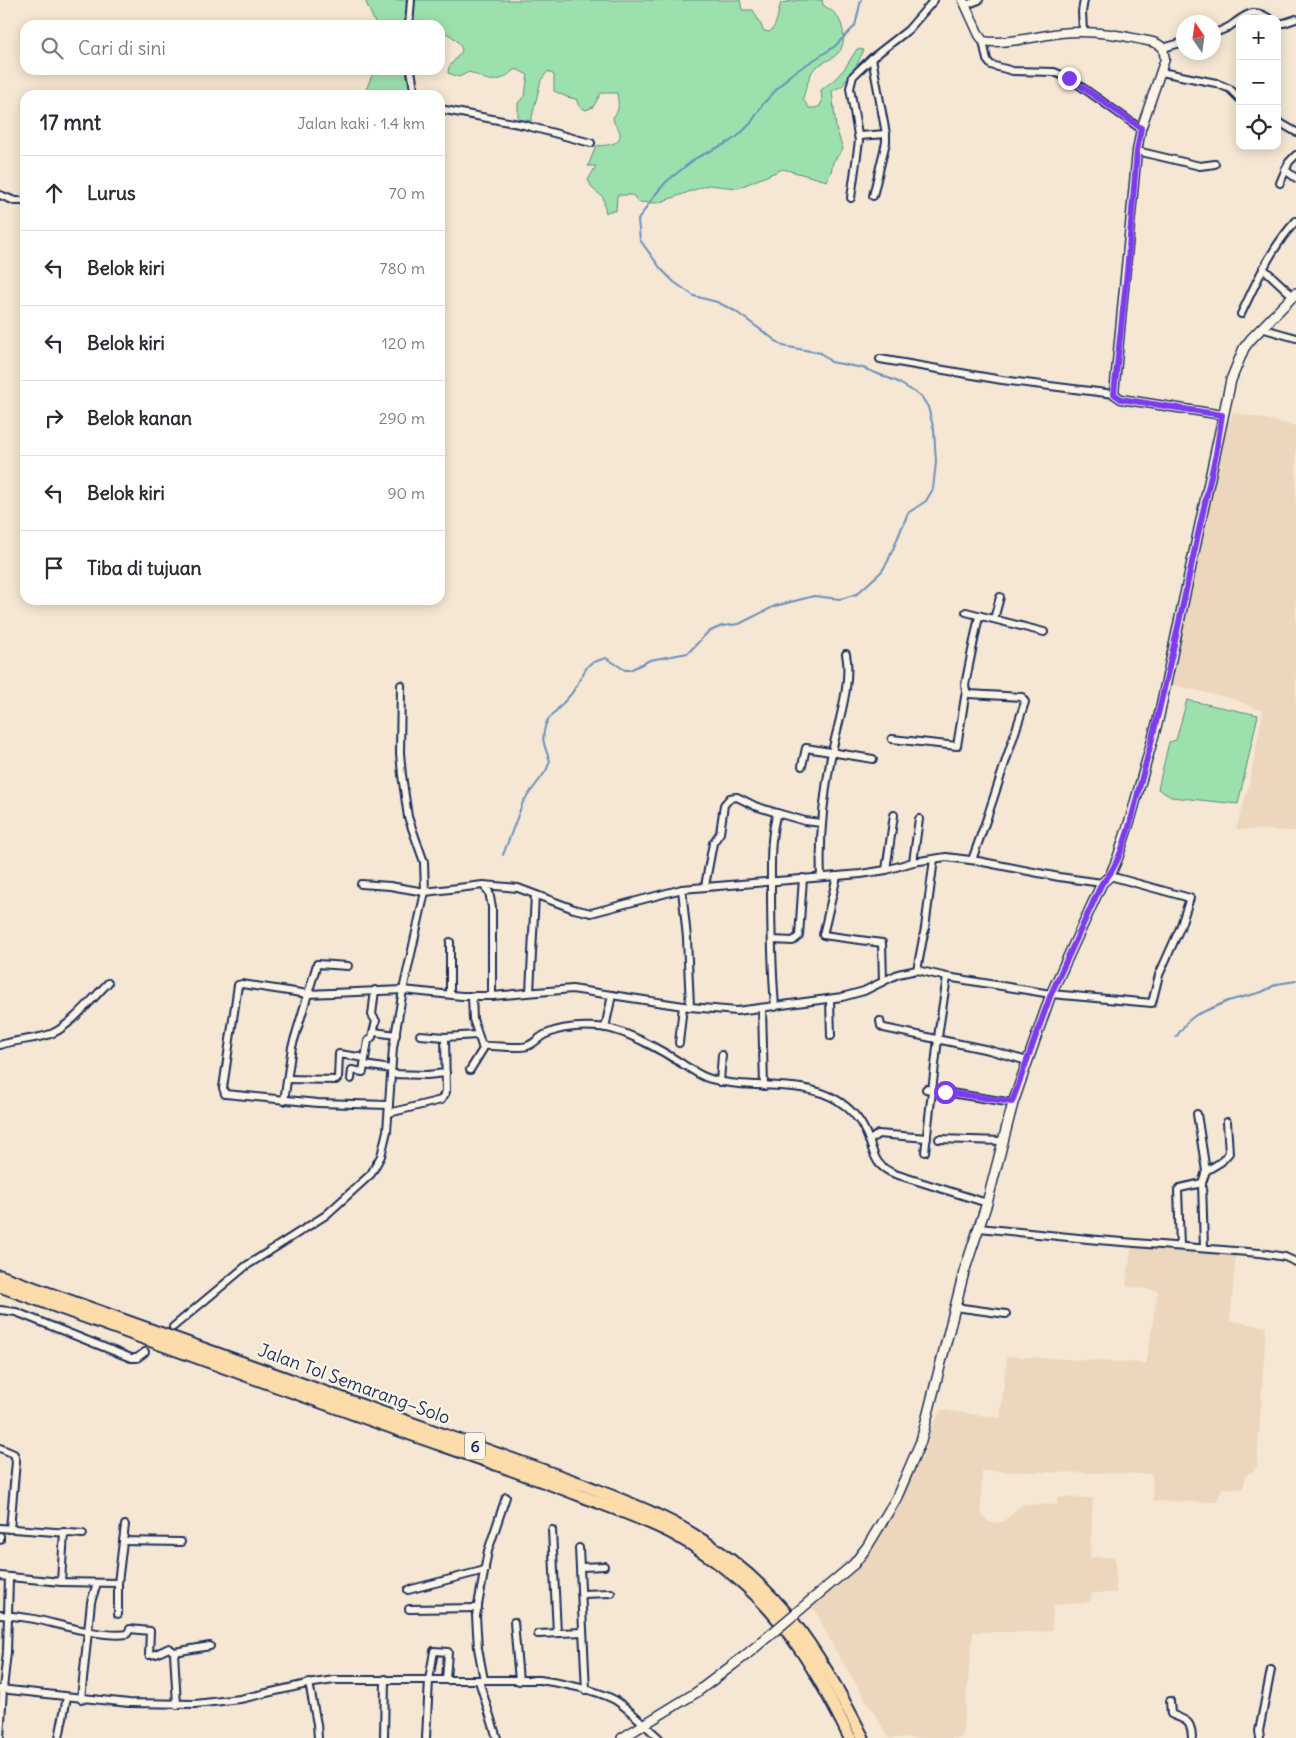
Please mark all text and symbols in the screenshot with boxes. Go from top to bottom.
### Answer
north arrow [1176,15,1221,60]
map controls [1236,15,1281,150]
button: + [1236,15,1281,60]
search box [20,20,445,75]
icon: search [38,34,66,62]
text: Cari di sini [78,36,166,60]
button: − [1236,60,1281,105]
route end [1058,67,1081,90]
button: locate [1236,105,1281,150]
text: 17 mnt [40,109,101,136]
text: Jalan kaki · 1.4 km [297,113,425,133]
icon: ahead [40,179,68,207]
text: Lurus [87,181,136,205]
text: 70 m [389,183,425,203]
icon: left [40,254,68,282]
text: Belok kiri [87,256,165,280]
text: 780 m [380,258,425,278]
icon: left [40,329,68,357]
text: Belok kiri [87,331,165,355]
text: 120 m [382,333,425,353]
icon: right [40,404,68,432]
text: Belok kanan [87,406,192,430]
text: 290 m [379,408,425,428]
icon: left [40,479,68,507]
text: Belok kiri [87,481,165,505]
text: 90 m [387,483,425,503]
icon: arrive [40,554,68,582]
text: Tiba di tujuan [87,556,202,580]
route start [934,1081,957,1104]
street label: Jalan Tol Semarang–Solo [255,1338,453,1429]
road number: 6 [465,1432,485,1460]

